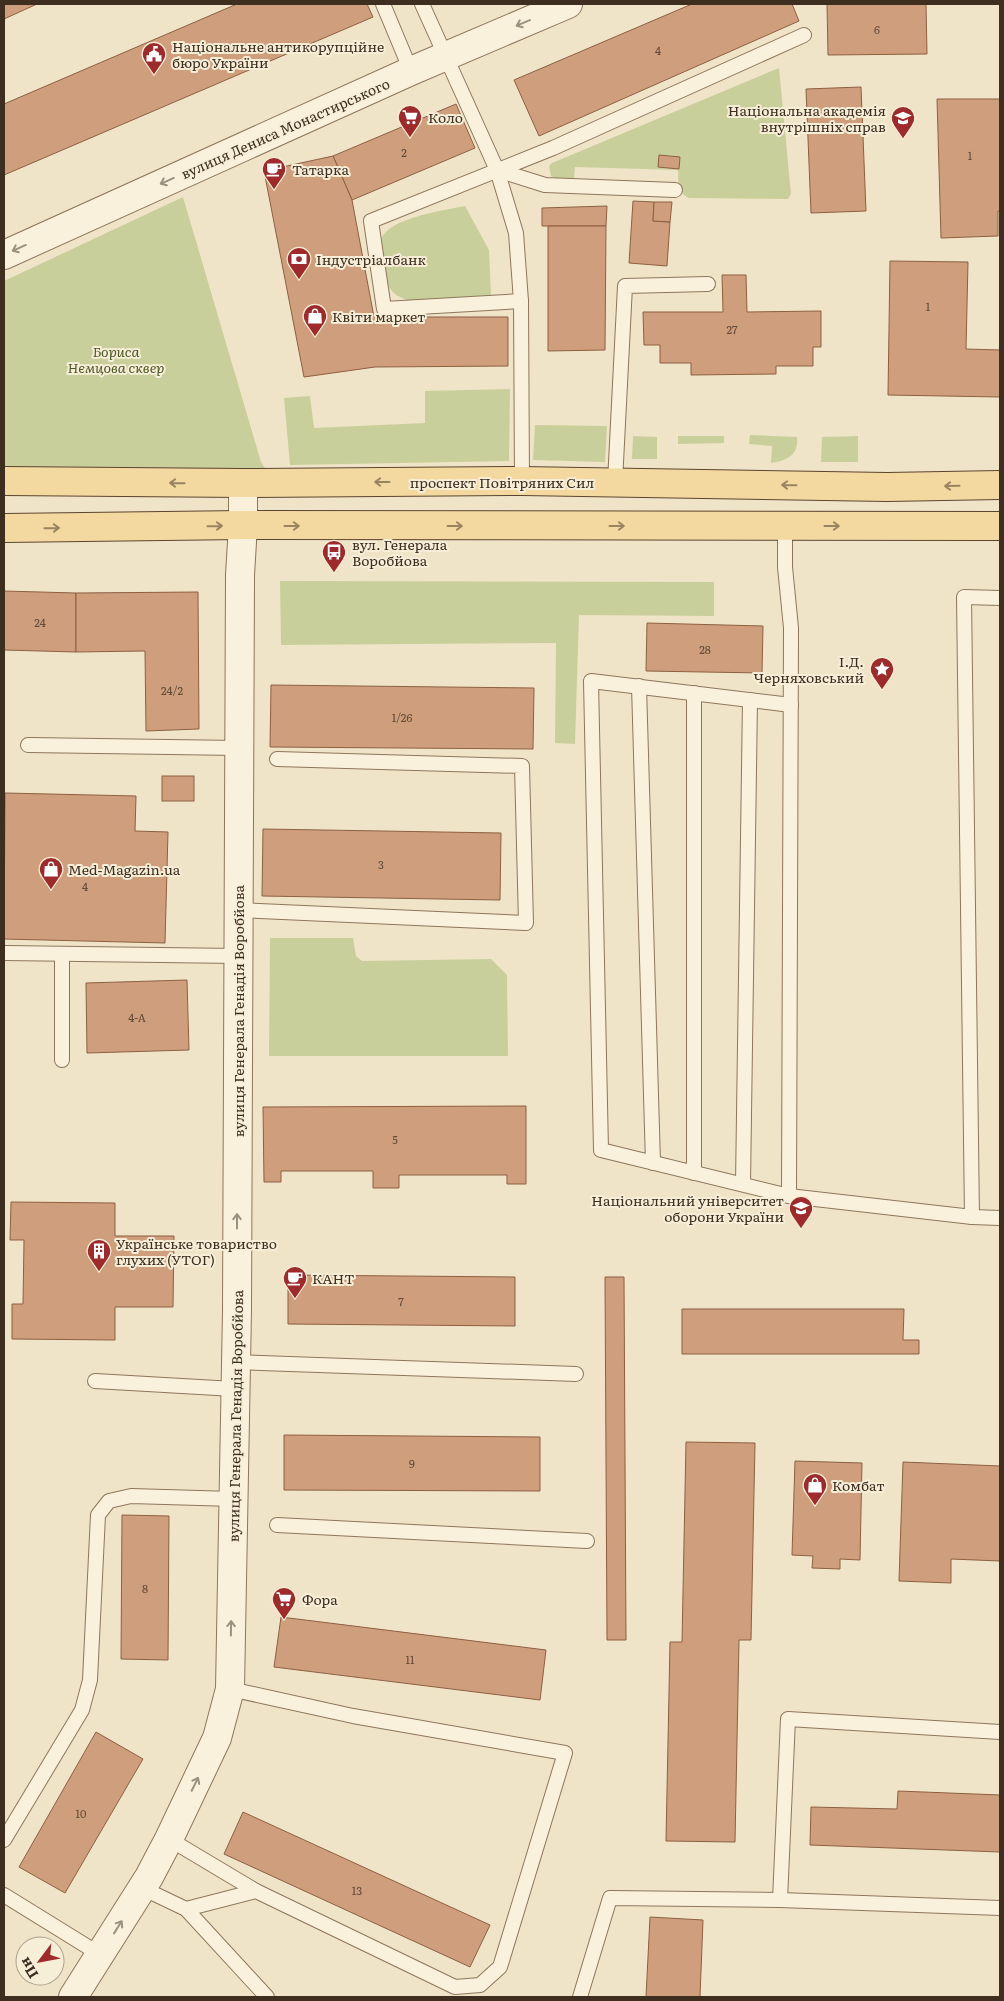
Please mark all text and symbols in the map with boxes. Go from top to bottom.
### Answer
one-way arrow [516,18,531,28]
house number: 6 [874,21,880,37]
place label: Національне антикорупційне бюро України [172,36,384,72]
public building icon: Національне антикорупційне бюро України [141,41,167,75]
house number: 4 [655,42,661,58]
street label: вулиця Дениса Монастирського [177,73,393,183]
place label: Національна академія внутрішніх справ [728,100,886,136]
supermarket icon: Коло [397,104,423,138]
school or university icon: Національна академія внутрішніх справ [890,105,916,139]
place label: Коло [428,107,463,127]
house number: 2 [401,144,407,160]
house number: 1 [968,147,973,163]
cafe icon: Татарка [261,156,287,190]
place label: Татарка [292,159,349,179]
one-way arrow [160,177,175,186]
one-way arrow [12,244,27,253]
bank icon: Індустріалбанк [286,246,312,280]
place label: Індустріалбанк [316,249,426,269]
house number: 1 [926,298,931,314]
shop icon: Квіти маркет [302,303,328,337]
place label: Квіти маркет [332,306,425,326]
house number: 27 [726,321,738,337]
park label: Бориса Нємцова сквер [68,341,164,377]
street label: проспект Повітряних Сил [410,472,595,492]
one-way arrow [374,477,390,487]
one-way arrow [169,478,185,487]
one-way arrow [781,480,798,490]
one-way arrow [944,481,960,491]
one-way arrow [207,521,223,530]
one-way arrow [284,521,300,531]
one-way arrow [446,521,462,531]
one-way arrow [608,521,625,531]
one-way arrow [824,521,840,531]
one-way arrow [44,523,60,533]
place label: вул. Генерала Воробйова [352,534,448,570]
bus stop icon: вул. Генерала Воробйова [321,539,347,573]
house number: 24 [34,614,46,630]
house number: 28 [699,641,711,657]
place label: І.Д. Черняховський [754,651,864,687]
place icon: І.Д. Черняховський [869,656,895,690]
house number: 24/2 [161,682,183,698]
house number: 1/26 [392,709,412,725]
shop icon: Med-Magazin.ua [38,856,64,890]
house number: 3 [378,856,384,872]
place label: Med-Magazin.ua [68,859,181,879]
house number: 4 [82,878,88,894]
street label: вулиця Генерала Генадія Воробйова [228,884,248,1137]
house number: 4-А [128,1009,146,1025]
house number: 5 [392,1131,398,1147]
place label: Національний університет оборони України [591,1190,784,1226]
school or university icon: Національний університет оборони України [788,1195,814,1229]
one-way arrow [232,1213,242,1230]
place label: Українське товариство глухих (УТОГ) [116,1233,277,1269]
building icon: Українське товариство глухих (УТОГ) [86,1238,112,1272]
cafe icon: КАНТ [282,1265,308,1299]
place label: КАНТ [312,1268,355,1288]
street label: вулиця Генерала Генадія Воробйова [223,1289,247,1542]
house number: 7 [398,1293,404,1309]
house number: 9 [409,1455,415,1471]
shop icon: Комбат [802,1472,828,1506]
place label: Комбат [832,1475,885,1495]
house number: 8 [142,1580,148,1596]
supermarket icon: Фора [271,1586,297,1620]
place label: Фора [302,1589,338,1609]
one-way arrow [227,1620,236,1636]
house number: 11 [406,1651,415,1667]
one-way arrow [191,1777,200,1792]
house number: 10 [76,1805,86,1821]
house number: 13 [352,1882,362,1898]
one-way arrow [113,1920,123,1934]
north arrow [15,1936,65,1986]
text: Пн [14,1954,42,1983]

